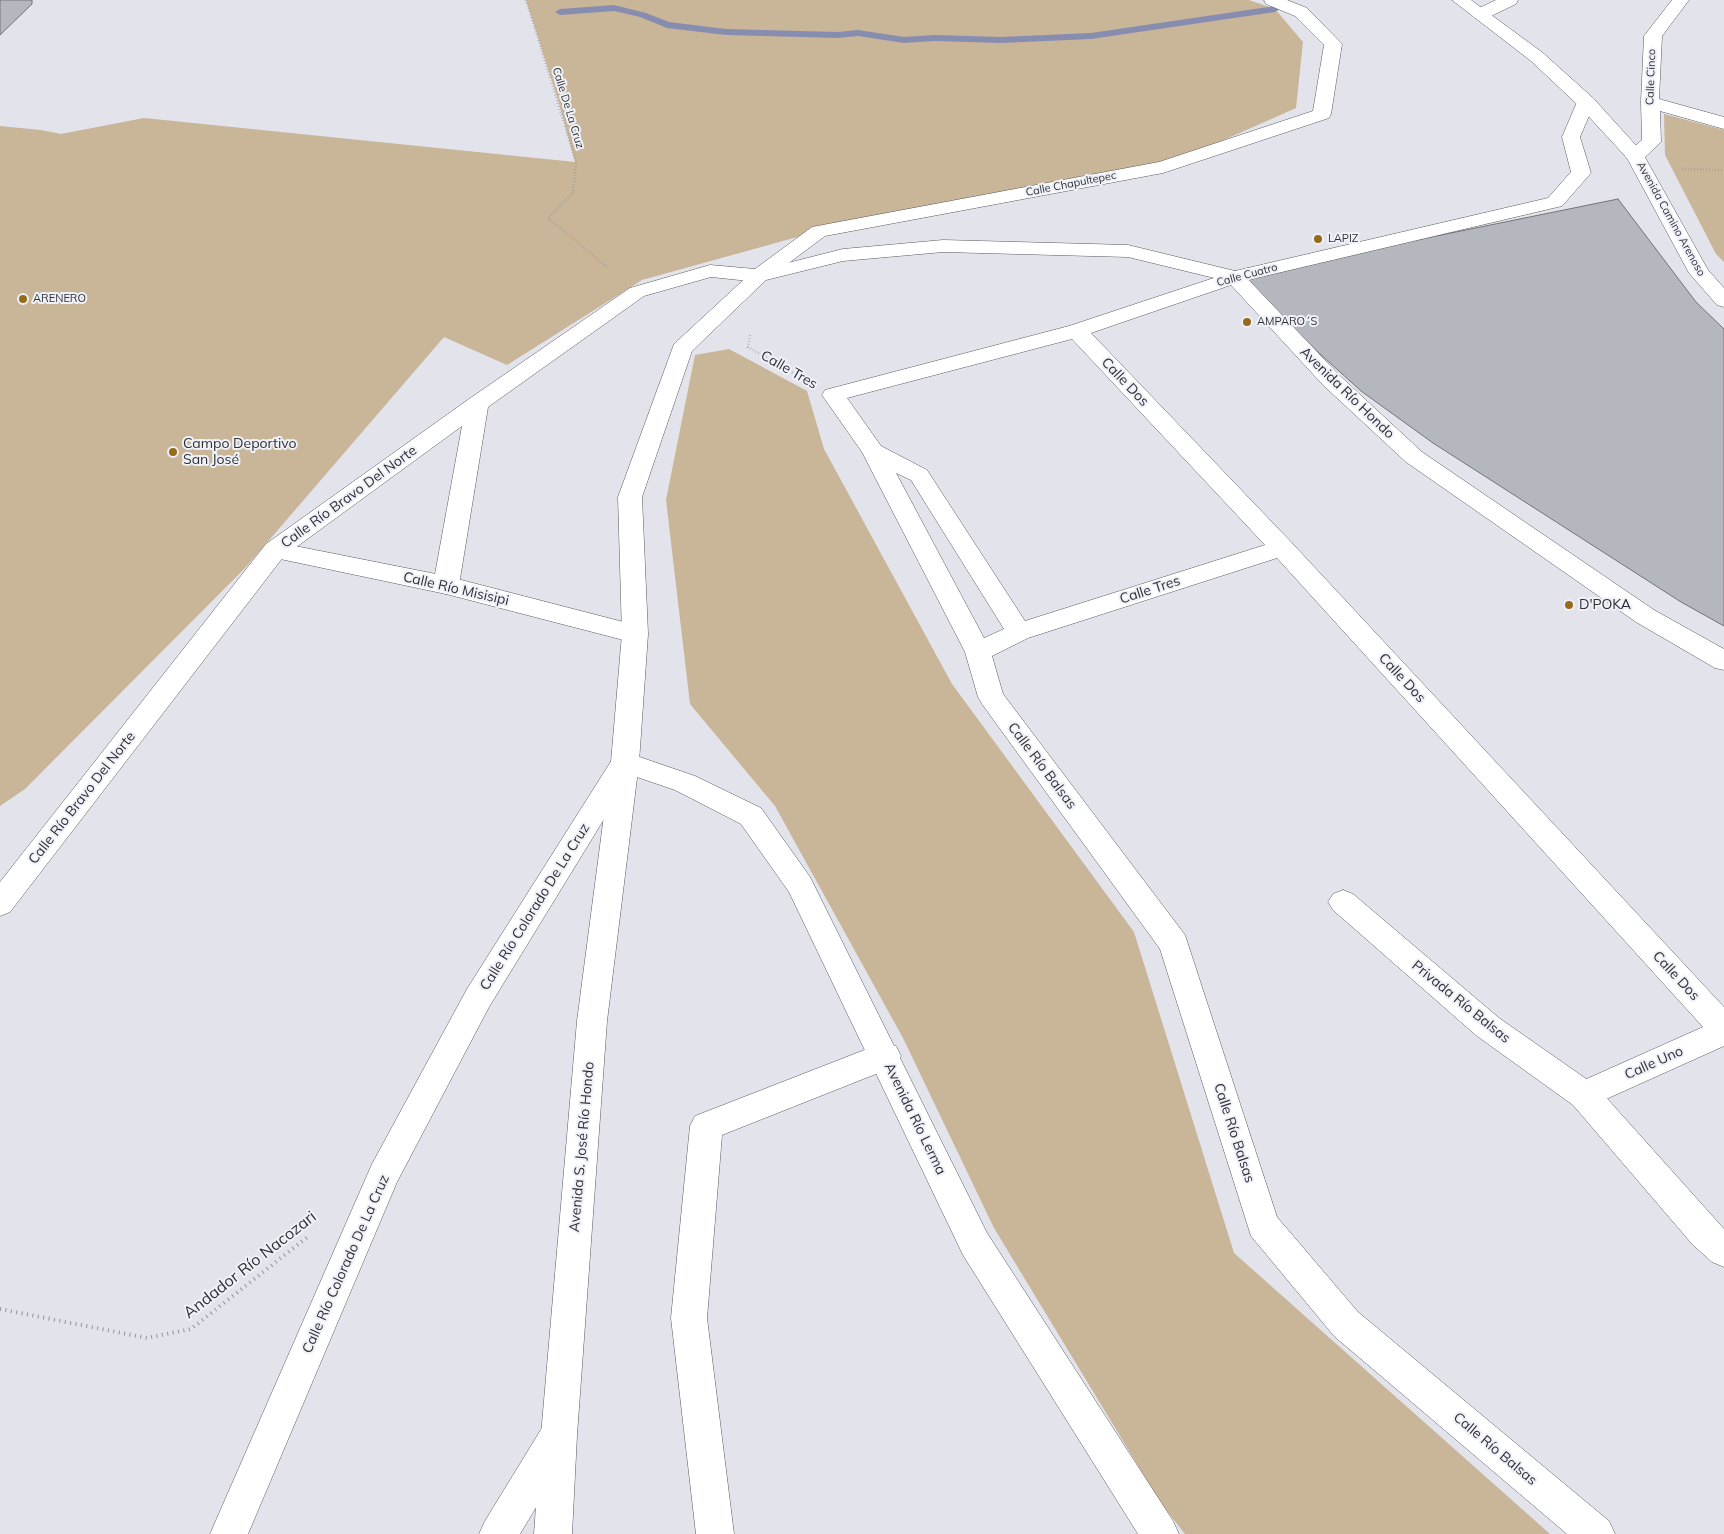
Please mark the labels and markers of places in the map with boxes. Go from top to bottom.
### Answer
place label: LAPIZ [1328,232,1358,246]
marker: LAPIZ [1312,233,1324,245]
place label: ARENERO [33,292,86,306]
marker: ARENERO [17,293,29,305]
place label: AMPARO´S [1257,315,1317,329]
marker: AMPARO´S [1241,316,1253,328]
place label: Campo Deportivo San José [183,436,297,468]
marker: Campo Deportivo San José [167,446,179,458]
place label: D'POKA [1579,597,1631,613]
marker: D'POKA [1563,599,1575,611]

